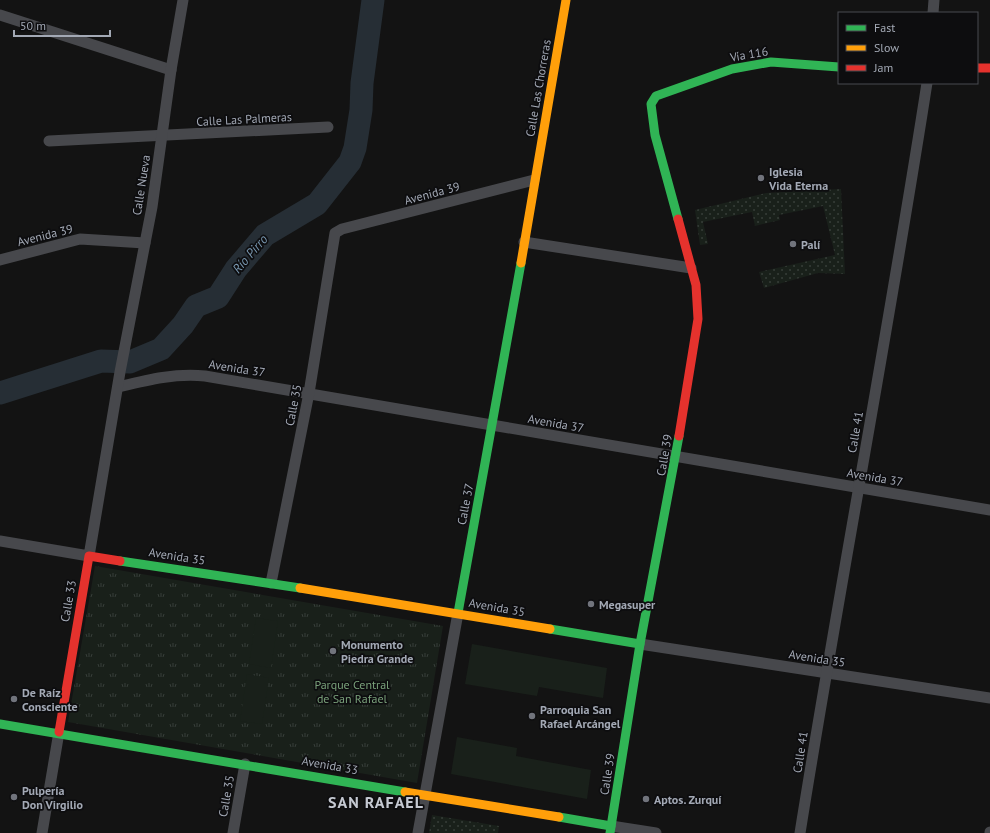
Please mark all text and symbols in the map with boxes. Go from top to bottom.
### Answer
scale bar [14,12,110,38]
legend [838,12,978,84]
text: 50 m [20,18,46,33]
text: Fast [874,20,895,35]
street label: Calle Las Chorreras [522,38,554,138]
text: Slow [874,40,899,55]
street label: Vía 116 [728,43,769,65]
text: Jam [873,60,893,75]
street label: Calle Las Palmeras [196,109,292,129]
street label: Calle Nueva [129,154,153,216]
place label: Iglesia Vida Eterna [768,164,828,193]
marker: Iglesia Vida Eterna [756,173,766,183]
street label: Avenida 39 [403,178,461,208]
street label: Avenida 39 [16,221,74,249]
water label: Río Pirro [229,231,272,277]
place label: Palí [801,237,821,252]
marker: Palí [788,239,798,249]
street label: Avenida 37 [208,356,266,380]
street label: Calle 35 [282,383,304,427]
street label: Calle 41 [844,410,866,454]
street label: Avenida 37 [527,411,585,435]
street label: Calle 39 [653,433,675,477]
street label: Avenida 37 [846,465,904,489]
street label: Calle 37 [454,482,476,526]
street label: Avenida 35 [148,544,206,568]
street label: Calle 33 [57,579,79,623]
street label: Avenida 35 [468,595,526,619]
place label: Megasuper [599,597,656,612]
marker: Megasuper [586,599,596,609]
place label: Monumento Piedra Grande [341,637,413,666]
marker: Monumento Piedra Grande [328,646,338,656]
street label: Avenida 35 [788,646,846,670]
park label: Parque Central de San Rafael [314,677,390,706]
place label: De Raíz Consciente [22,685,78,714]
marker: De Raíz Consciente [9,694,19,704]
place label: Parroquia San Rafael Arcángel [540,702,621,731]
marker: Parroquia San Rafael Arcángel [527,711,537,721]
street label: Calle 41 [789,730,811,774]
street label: Calle 39 [596,752,618,796]
street label: Avenida 33 [301,753,359,777]
street label: Calle 35 [215,774,237,818]
place label: Pulpería Don Virgilio [22,783,84,812]
marker: Pulpería Don Virgilio [9,792,19,802]
district label: SAN RAFAEL [328,792,424,812]
place label: Aptos. Zurquí [654,792,722,807]
marker: Aptos. Zurquí [641,794,651,804]

